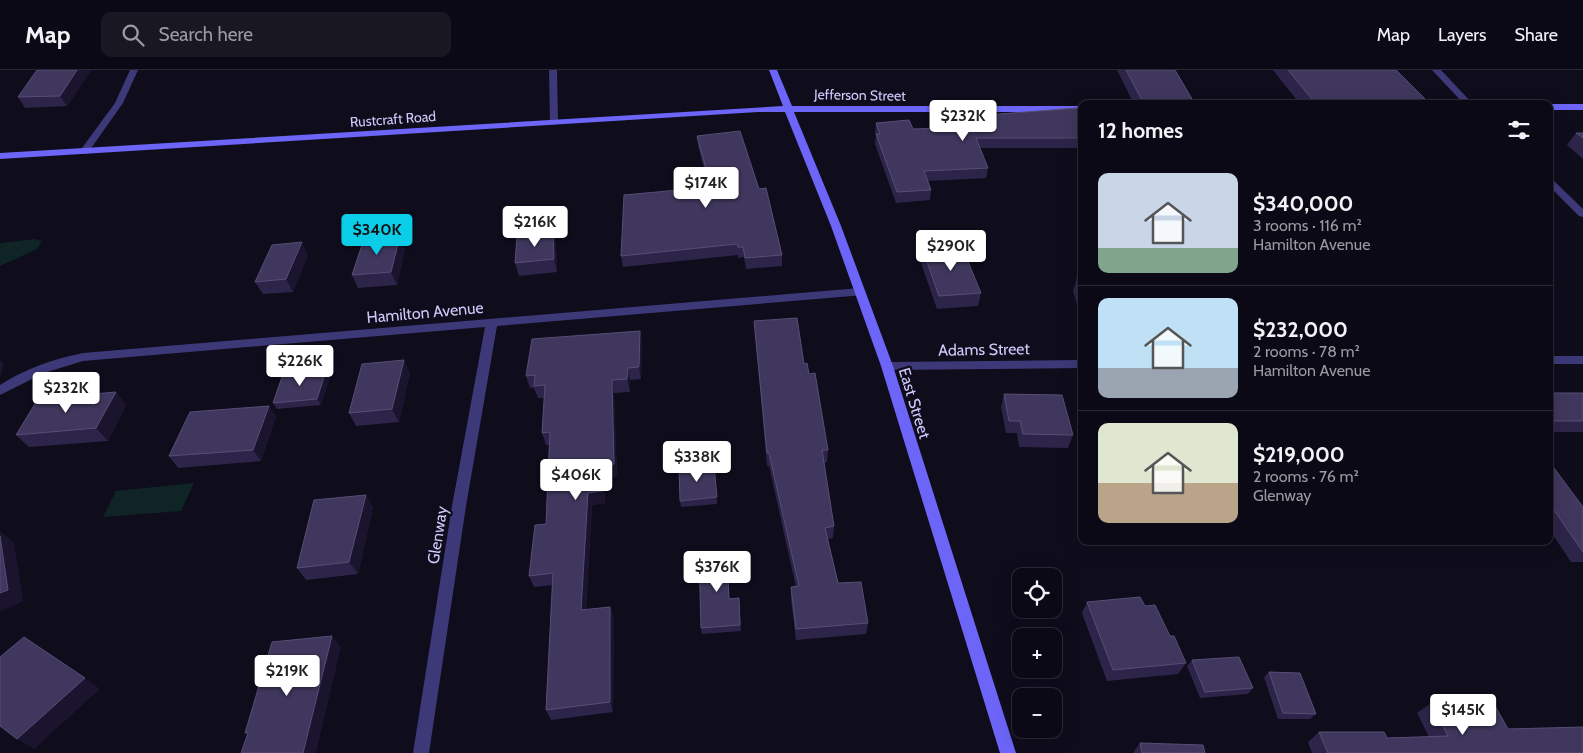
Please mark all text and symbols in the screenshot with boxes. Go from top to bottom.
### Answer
search box [101,12,451,57]
text: Map [25,20,71,49]
icon: search [119,21,147,49]
text: Search here [159,23,253,46]
text: Map [1377,24,1410,46]
text: Layers [1438,24,1487,46]
text: Share [1515,24,1558,46]
street label: Jefferson Street [813,85,906,105]
pin: $232K [928,100,998,142]
text: $232K [941,106,985,125]
street label: Rustcraft Road [349,107,437,131]
icon: filters [1505,116,1533,144]
text: 12 homes [1098,118,1183,143]
pin: $174K [671,166,741,209]
text: $174K [685,173,727,192]
text: $340,000 [1253,191,1353,216]
icon: home [1138,193,1198,253]
pin: $216K [500,206,570,248]
text: $216K [514,212,556,231]
pin: $340K [342,214,412,256]
text: 3 rooms · 116 m² [1253,216,1362,235]
text: $340K [352,220,402,239]
pin: $290K [916,230,986,272]
text: Hamilton Avenue [1253,235,1370,254]
text: $290K [927,236,975,255]
street label: Hamilton Avenue [366,298,484,327]
text: $232,000 [1253,317,1348,342]
icon: home [1138,318,1198,378]
street label: Adams Street [938,339,1031,360]
text: 2 rooms · 78 m² [1253,342,1360,361]
pin: $226K [265,344,335,387]
text: $226K [277,351,323,370]
text: Hamilton Avenue [1253,361,1370,380]
street label: East Street [895,365,934,442]
pin: $232K [31,372,101,414]
text: $232K [44,378,88,397]
pin: $338K [662,440,732,483]
text: $219,000 [1253,442,1345,467]
icon: home [1138,443,1198,503]
text: $338K [674,447,720,466]
pin: $406K [541,458,611,501]
text: $406K [551,465,601,484]
text: 2 rooms · 76 m² [1253,467,1359,486]
text: Glenway [1253,486,1311,505]
street label: Glenway [424,505,451,565]
pin: $376K [682,550,752,593]
text: $376K [695,557,739,576]
map controls [1012,568,1062,738]
button: locate [1012,568,1062,618]
button: + [1012,628,1062,678]
pin: $219K [252,654,322,697]
text: $219K [266,661,308,680]
button: − [1012,688,1062,738]
pin: $145K [1428,694,1498,736]
text: $145K [1441,700,1485,719]

